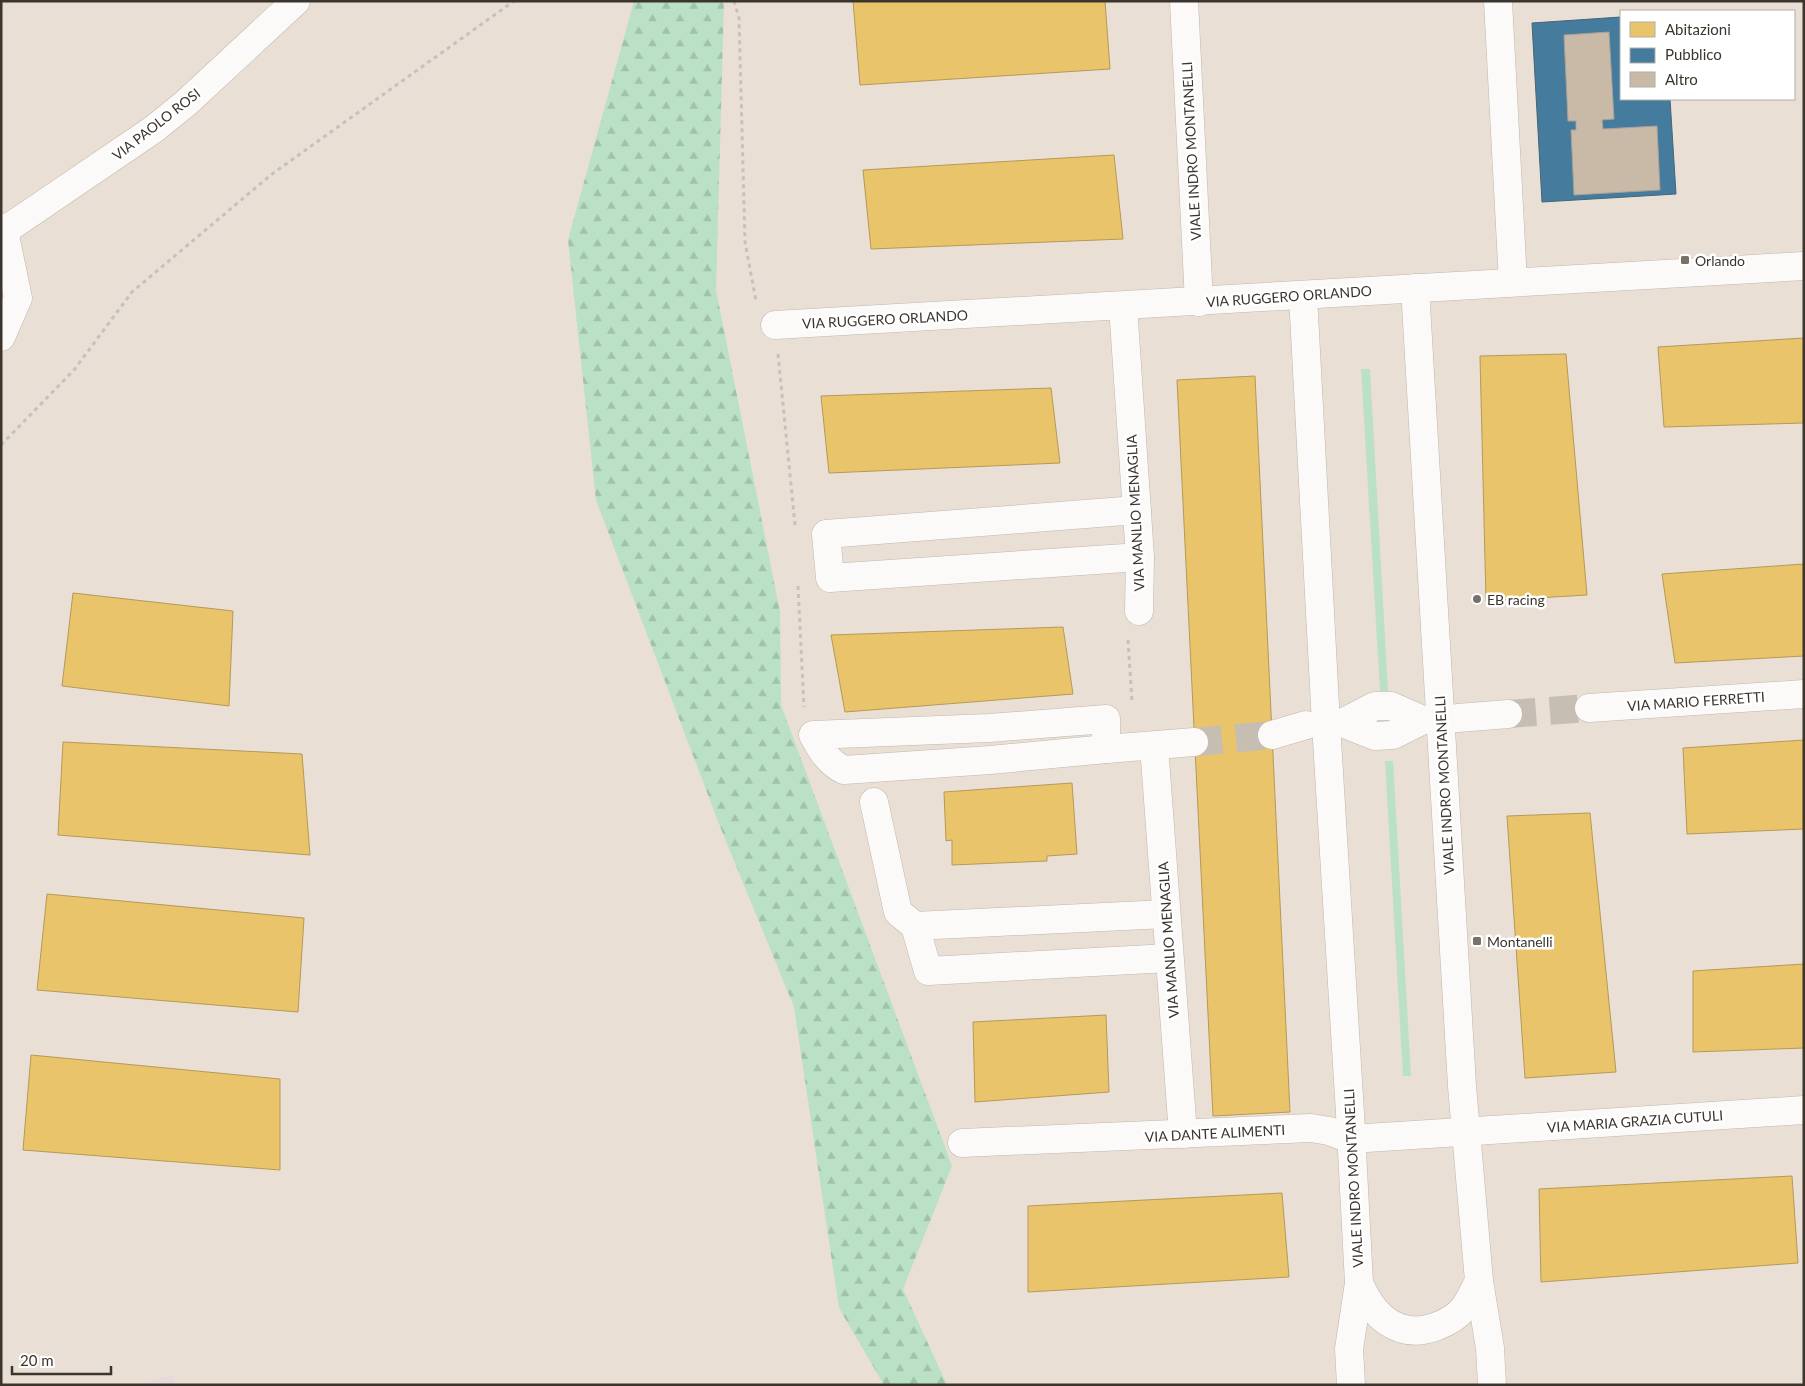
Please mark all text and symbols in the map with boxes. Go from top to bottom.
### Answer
legend [1620,10,1795,100]
text: Abitazioni [1665,20,1731,38]
text: Pubblico [1665,45,1722,63]
street label: VIALE INDRO MONTANELLI [1178,61,1204,241]
text: Altro [1665,70,1698,88]
street label: VIA PAOLO ROSI [109,84,203,164]
place label: Orlando [1695,252,1745,269]
marker: Orlando [1679,254,1691,266]
street label: VIA RUGGERO ORLANDO [1206,282,1372,310]
street label: VIA RUGGERO ORLANDO [802,306,968,332]
street label: VIA MANLIO MENAGLIA [1122,434,1148,592]
place label: EB racing [1487,591,1545,608]
marker: EB racing [1471,593,1483,605]
street label: VIA MARIO FERRETTI [1627,688,1765,714]
street label: VIALE INDRO MONTANELLI [1431,695,1457,875]
street label: VIA MANLIO MENAGLIA [1154,861,1182,1019]
place label: Montanelli [1487,933,1553,950]
marker: Montanelli [1471,935,1483,947]
street label: VIALE INDRO MONTANELLI [1340,1088,1366,1268]
street label: VIA MARIA GRAZIA CUTULI [1546,1106,1724,1136]
street label: VIA DANTE ALIMENTI [1144,1121,1286,1145]
scale bar [12,1344,111,1376]
text: 20 m [20,1351,54,1369]

